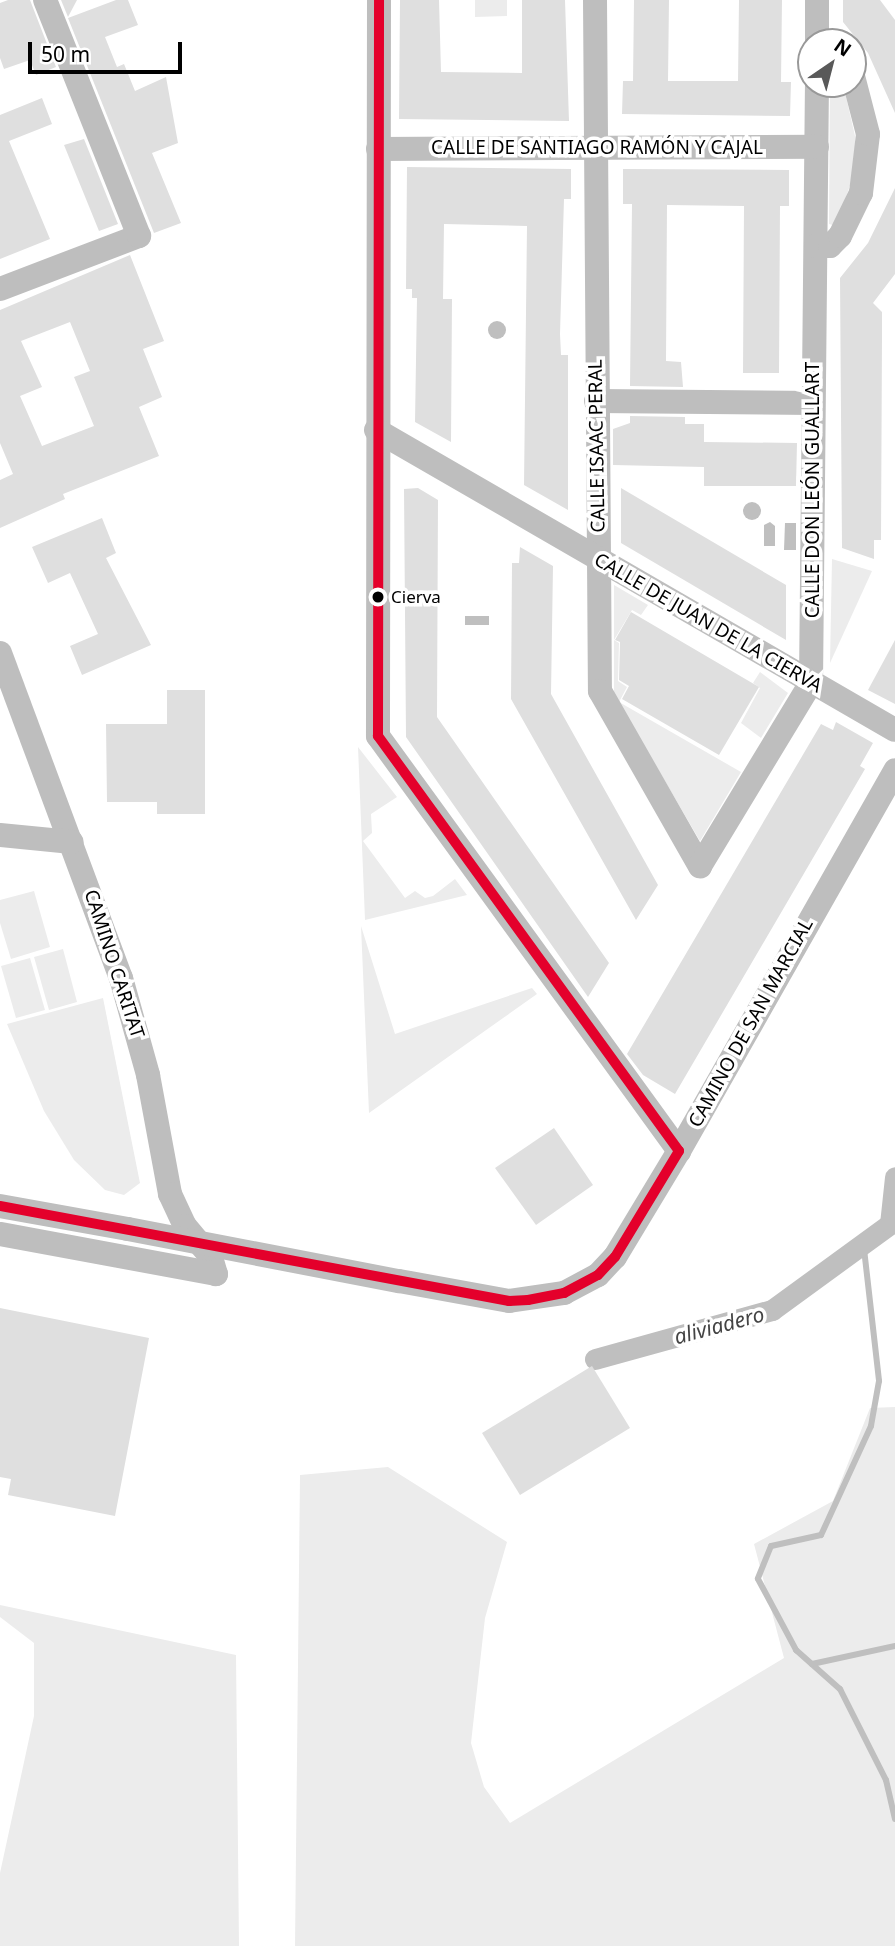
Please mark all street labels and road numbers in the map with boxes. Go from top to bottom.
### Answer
street label: CALLE DE SANTIAGO RAMÓN Y CAJAL [431,137,763,159]
street label: CALLE ISAAC PERAL [584,359,610,533]
street label: CALLE DON LEÓN GUALLART [802,362,824,618]
street label: CALLE DE JUAN DE LA CIERVA [590,548,826,698]
street label: CAMINO CARITAT [79,887,149,1041]
street label: CAMINO DE SAN MARCIAL [684,915,818,1131]

